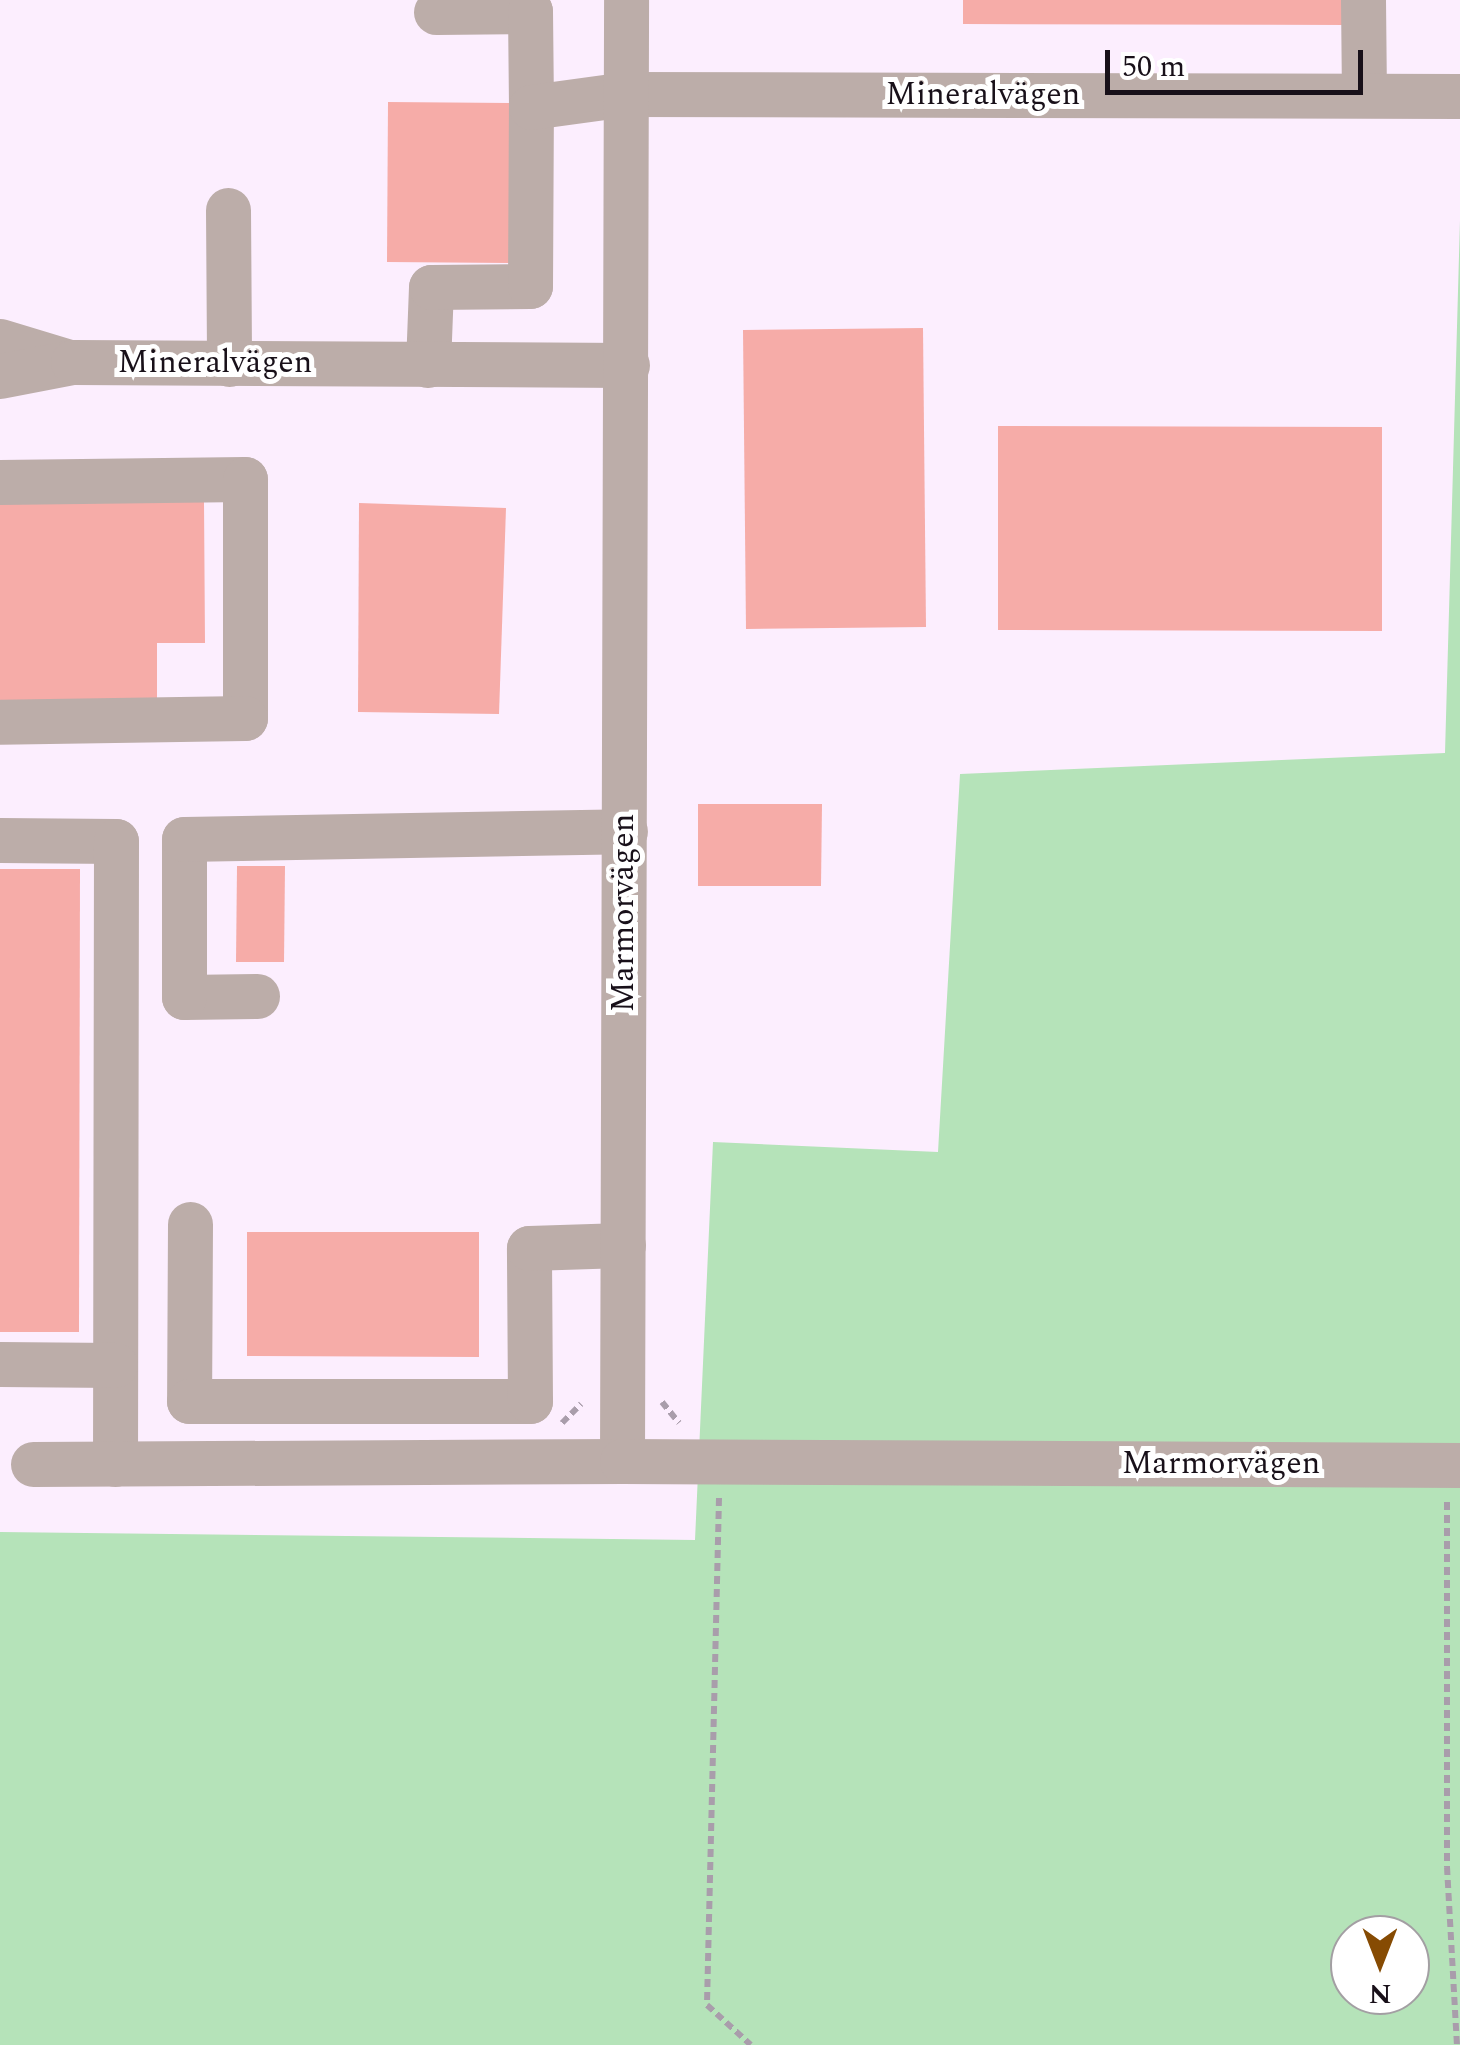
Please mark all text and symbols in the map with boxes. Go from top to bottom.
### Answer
scale bar [1110,30,1368,92]
text: 50 m [1122,44,1185,90]
street label: Mineralvägen [886,76,1080,114]
street label: Mineralvägen [118,344,312,382]
street label: Marmorvägen [605,814,643,1012]
street label: Marmorvägen [1122,1445,1320,1483]
north arrow [1330,1915,1430,2015]
text: N [1369,1972,1391,2015]

